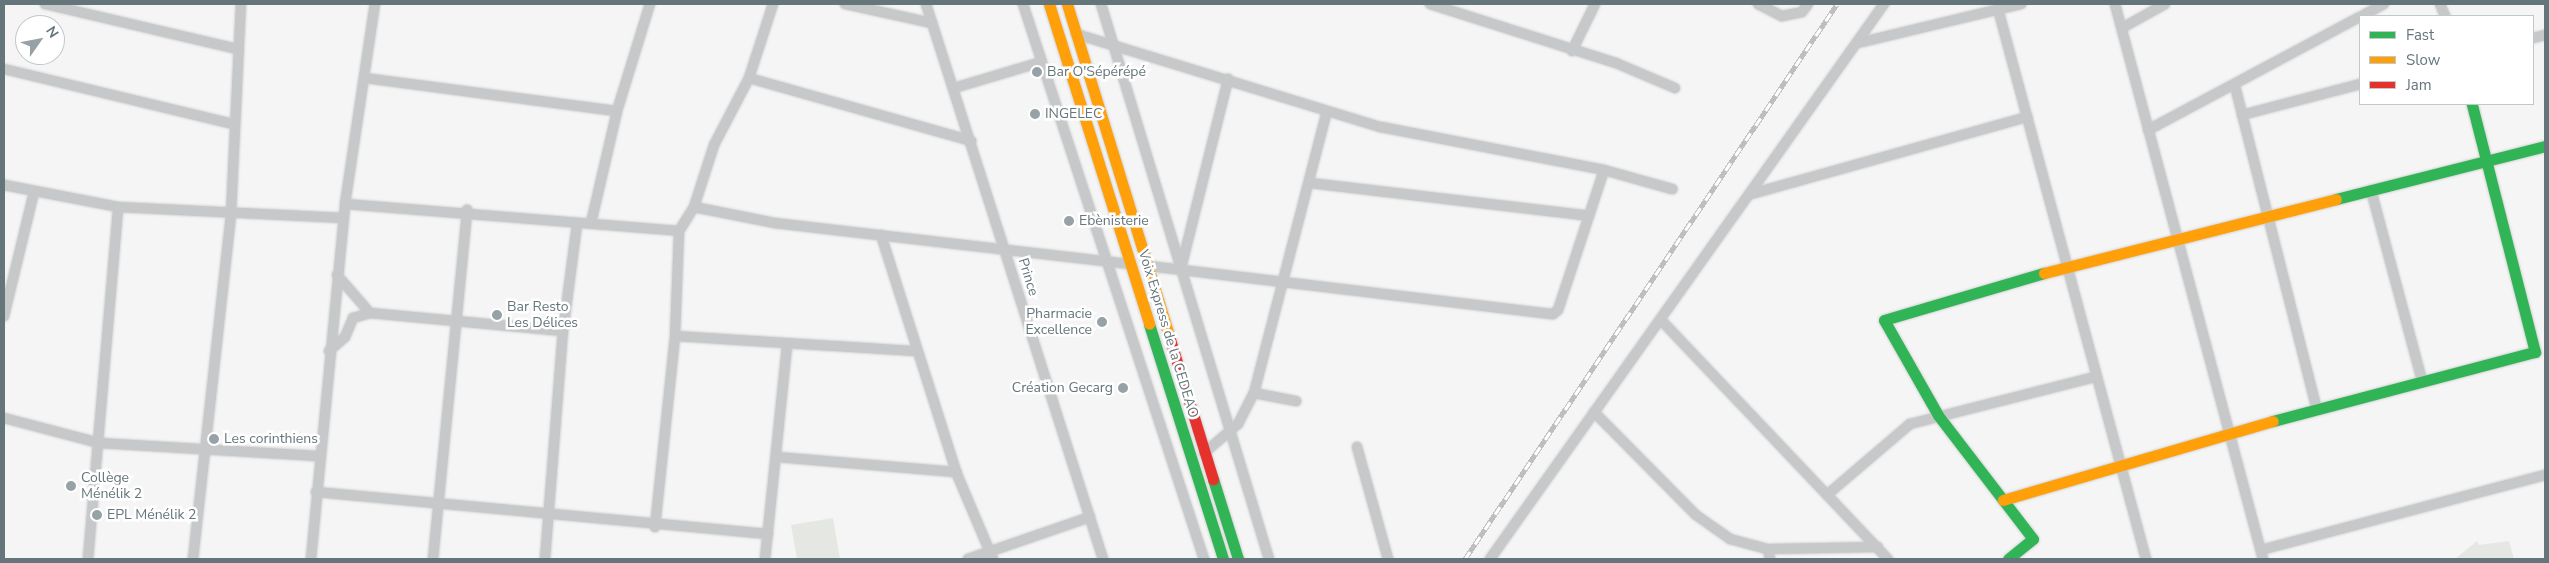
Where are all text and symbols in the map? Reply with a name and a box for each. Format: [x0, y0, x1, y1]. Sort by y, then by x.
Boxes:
north arrow [15, 15, 65, 65]
legend [2359, 15, 2534, 105]
text: N [41, 23, 63, 42]
text: Fast [2406, 25, 2434, 45]
text: Slow [2406, 50, 2440, 70]
place label: Bar O'Sépérépé [1047, 64, 1146, 80]
marker: Bar O'Sépérépé [1031, 66, 1043, 78]
text: Jam [2406, 75, 2432, 95]
place label: INGELEC [1045, 106, 1102, 122]
marker: INGELEC [1029, 108, 1041, 120]
place label: Ebènisterie [1079, 213, 1149, 229]
marker: Ebènisterie [1063, 215, 1075, 227]
street label: Voix Express de la CEDEAO [1134, 248, 1202, 420]
street label: Prince [1014, 256, 1042, 298]
place label: Bar Resto Les Délices [507, 299, 578, 332]
place label: Pharmacie Excellence [1025, 306, 1092, 338]
marker: Bar Resto Les Délices [491, 309, 503, 321]
marker: Pharmacie Excellence [1096, 316, 1108, 328]
place label: Création Gecarg [1012, 380, 1113, 396]
marker: Création Gecarg [1117, 382, 1129, 394]
place label: Les corinthiens [224, 431, 318, 447]
marker: Les corinthiens [208, 433, 220, 445]
place label: Collège Ménélik 2 [81, 470, 142, 502]
marker: Collège Ménélik 2 [65, 480, 77, 492]
place label: EPL Ménélik 2 [107, 507, 196, 523]
marker: EPL Ménélik 2 [91, 509, 103, 521]

